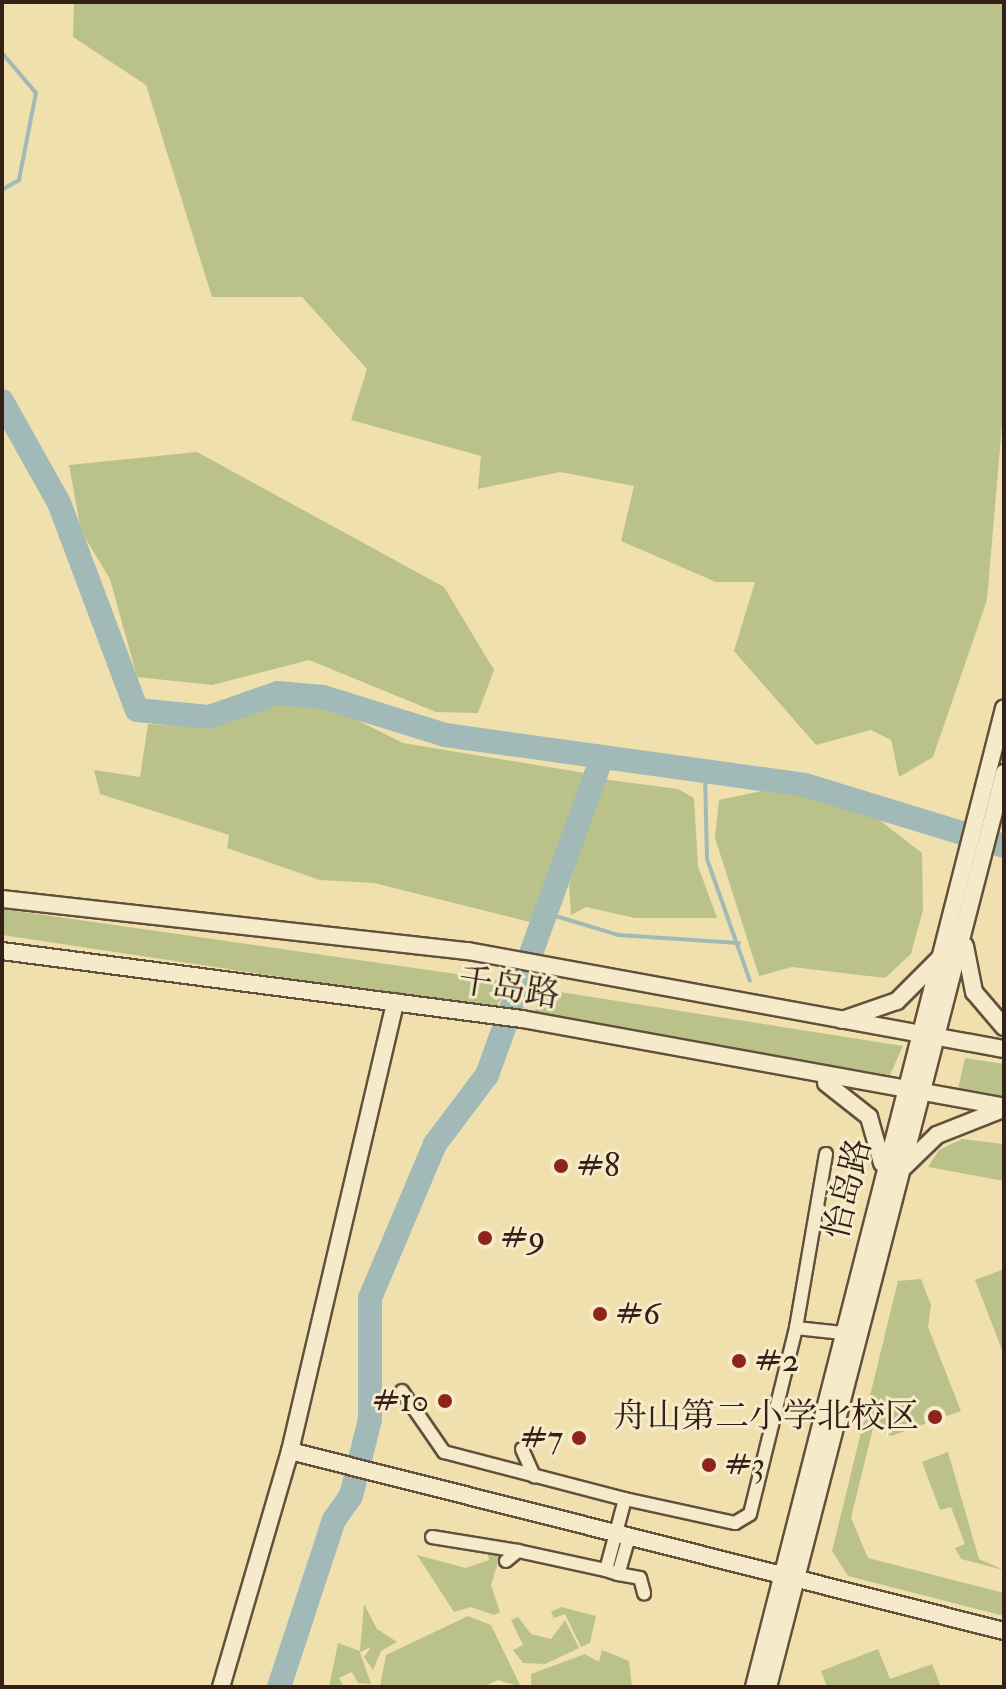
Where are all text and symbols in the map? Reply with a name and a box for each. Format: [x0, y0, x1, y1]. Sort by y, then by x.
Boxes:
street label: 千岛路 [455, 960, 563, 1016]
street label: 怡岛路 [816, 1135, 880, 1243]
place label: #8 [577, 1146, 620, 1186]
marker: #8 [552, 1157, 570, 1175]
place label: #9 [501, 1218, 545, 1258]
marker: #9 [476, 1229, 494, 1247]
place label: #6 [616, 1294, 660, 1334]
marker: #6 [591, 1305, 609, 1323]
place label: #2 [755, 1341, 799, 1381]
marker: #2 [730, 1352, 748, 1370]
place label: #10 [373, 1381, 429, 1421]
marker: #10 [436, 1392, 454, 1410]
place label: 舟山第二小学北校区 [613, 1397, 919, 1437]
marker: 舟山第二小学北校区 [926, 1408, 944, 1426]
place label: #7 [520, 1418, 563, 1458]
marker: #7 [570, 1429, 588, 1447]
place label: #3 [725, 1445, 765, 1485]
marker: #3 [700, 1456, 718, 1474]

